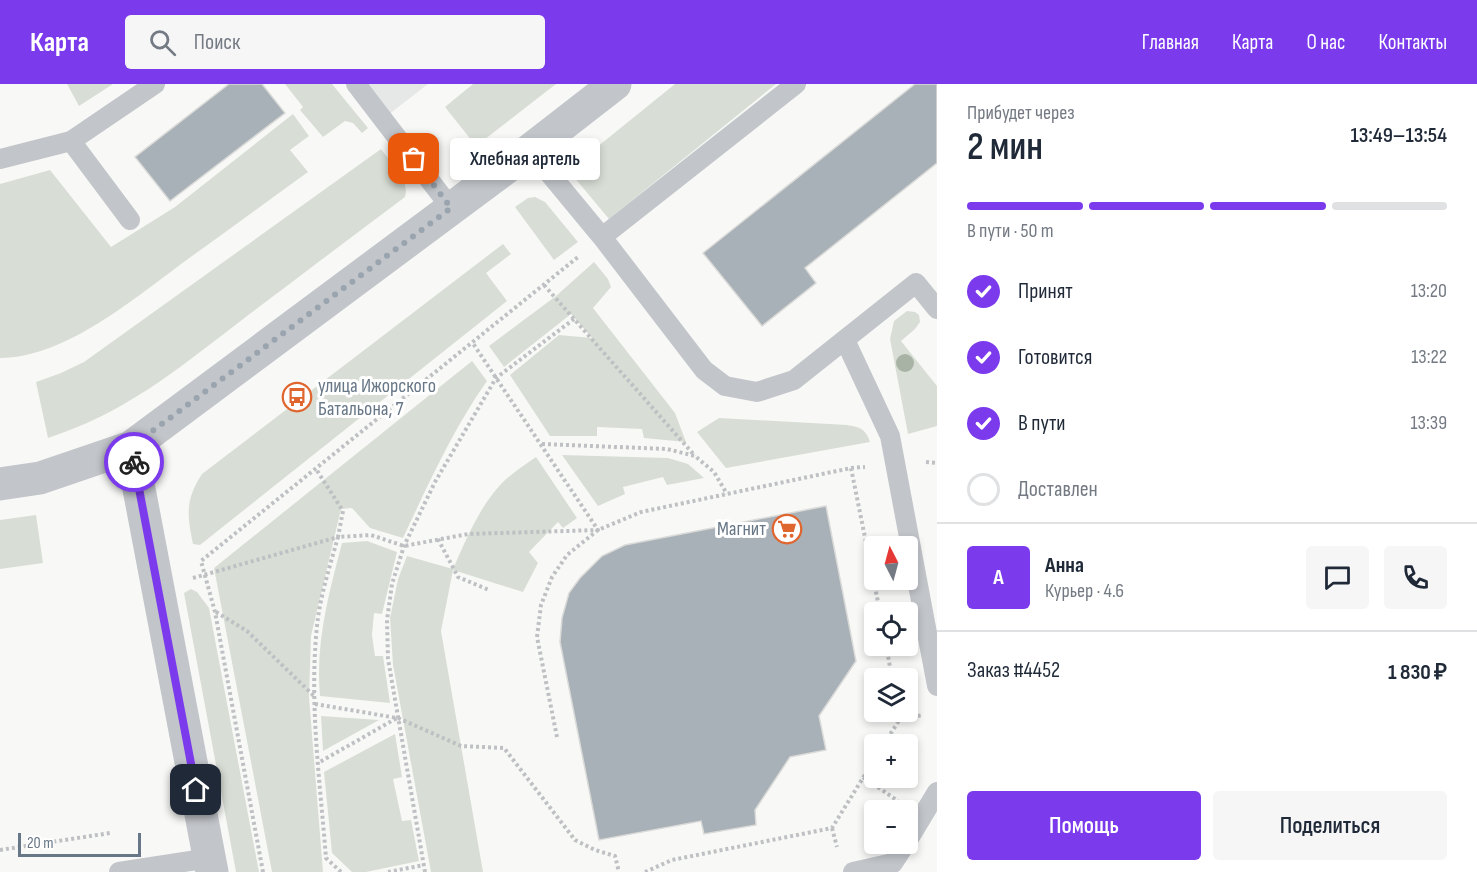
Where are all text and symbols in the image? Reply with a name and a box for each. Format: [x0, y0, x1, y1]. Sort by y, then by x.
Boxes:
search box [125, 15, 545, 69]
text: Карта [30, 26, 89, 59]
icon: search [146, 26, 179, 59]
text: Поиск [194, 29, 240, 56]
text: Главная [1142, 30, 1199, 55]
text: Карта [1232, 30, 1273, 55]
text: О нас [1306, 30, 1345, 55]
text: Контакты [1378, 30, 1447, 55]
text: Прибудет через [967, 101, 1075, 125]
text: 13:49–13:54 [1350, 122, 1447, 149]
text: 2 мин [967, 124, 1043, 171]
pin [388, 133, 439, 184]
callout: Хлебная артель [450, 138, 600, 180]
icon: bag [397, 142, 430, 175]
text: Хлебная артель [470, 147, 580, 171]
text: В пути · 50 m [967, 219, 1054, 243]
icon: check [967, 275, 1000, 308]
text: Принят [1018, 278, 1073, 305]
text: 13:20 [1411, 279, 1447, 303]
icon: check [967, 341, 1000, 374]
text: Готовится [1018, 344, 1092, 371]
text: 13:22 [1411, 345, 1447, 369]
place label: улица Ижорского Батальона, 7 [318, 374, 436, 421]
bus stop icon: улица Ижорского Батальона, 7 [281, 381, 313, 413]
icon: check [967, 407, 1000, 440]
text: В пути [1018, 410, 1066, 437]
text: 13:39 [1411, 411, 1447, 435]
courier [104, 432, 164, 492]
icon: bike [118, 446, 151, 479]
text: Доставлен [1018, 476, 1098, 503]
supermarket icon: Магнит [771, 513, 803, 545]
place label: Магнит [717, 517, 766, 541]
north arrow [864, 536, 918, 590]
map controls [864, 536, 918, 854]
button: chat [1306, 546, 1369, 609]
button: phone [1384, 546, 1447, 609]
text: Анна [1045, 552, 1084, 579]
text: А [993, 564, 1004, 591]
text: Курьер · 4.6 [1045, 579, 1124, 603]
button: locate [864, 602, 918, 656]
text: Заказ #4452 [967, 657, 1060, 684]
text: 1 830 ₽ [1388, 659, 1447, 686]
button: layers [864, 668, 918, 722]
button: + [864, 734, 918, 788]
pin [170, 764, 221, 815]
icon: home [179, 773, 212, 806]
button: Помощь [967, 791, 1201, 860]
button: Поделиться [1213, 791, 1447, 860]
button: − [864, 800, 918, 854]
scale bar [18, 830, 141, 858]
text: 20 m [27, 834, 54, 853]

